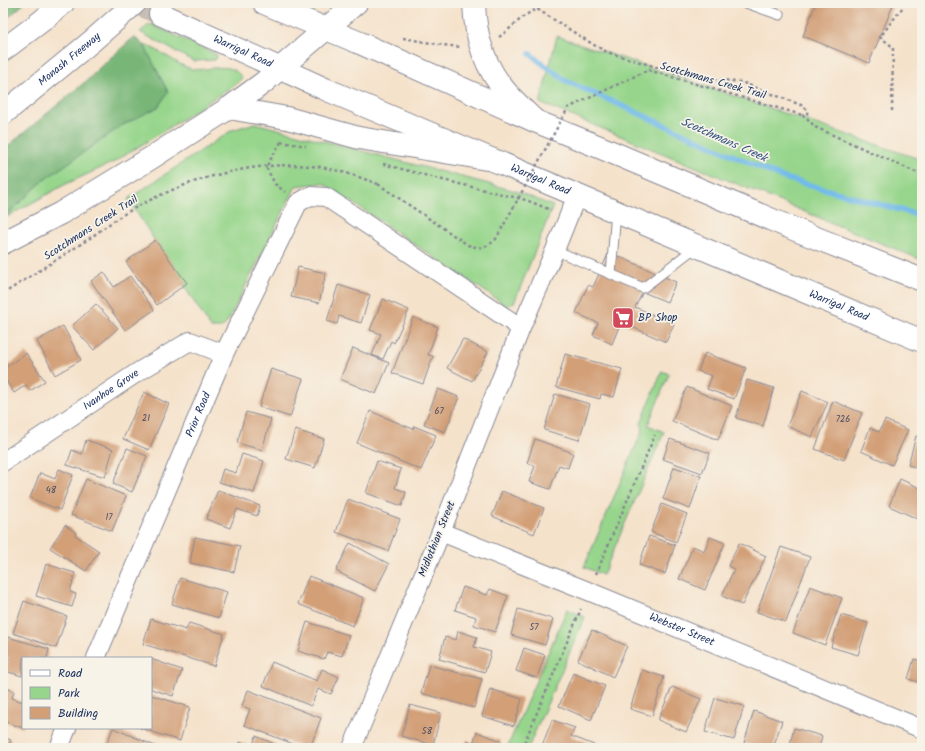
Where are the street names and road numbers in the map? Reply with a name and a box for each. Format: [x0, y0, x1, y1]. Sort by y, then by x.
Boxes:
street label: Monash Freeway [34, 28, 106, 91]
street label: Warrigal Road [210, 30, 276, 73]
street label: Scotchmans Creek Trail [658, 57, 768, 105]
street label: Warrigal Road [508, 159, 573, 201]
street label: Scotchmans Creek Trail [40, 191, 142, 265]
street label: Warrigal Road [806, 285, 872, 327]
street label: Ivanhoe Grove [79, 365, 143, 415]
street label: Prior Road [181, 389, 216, 440]
street label: Midlothian Street [414, 498, 461, 580]
street label: Webster Street [646, 608, 718, 652]

